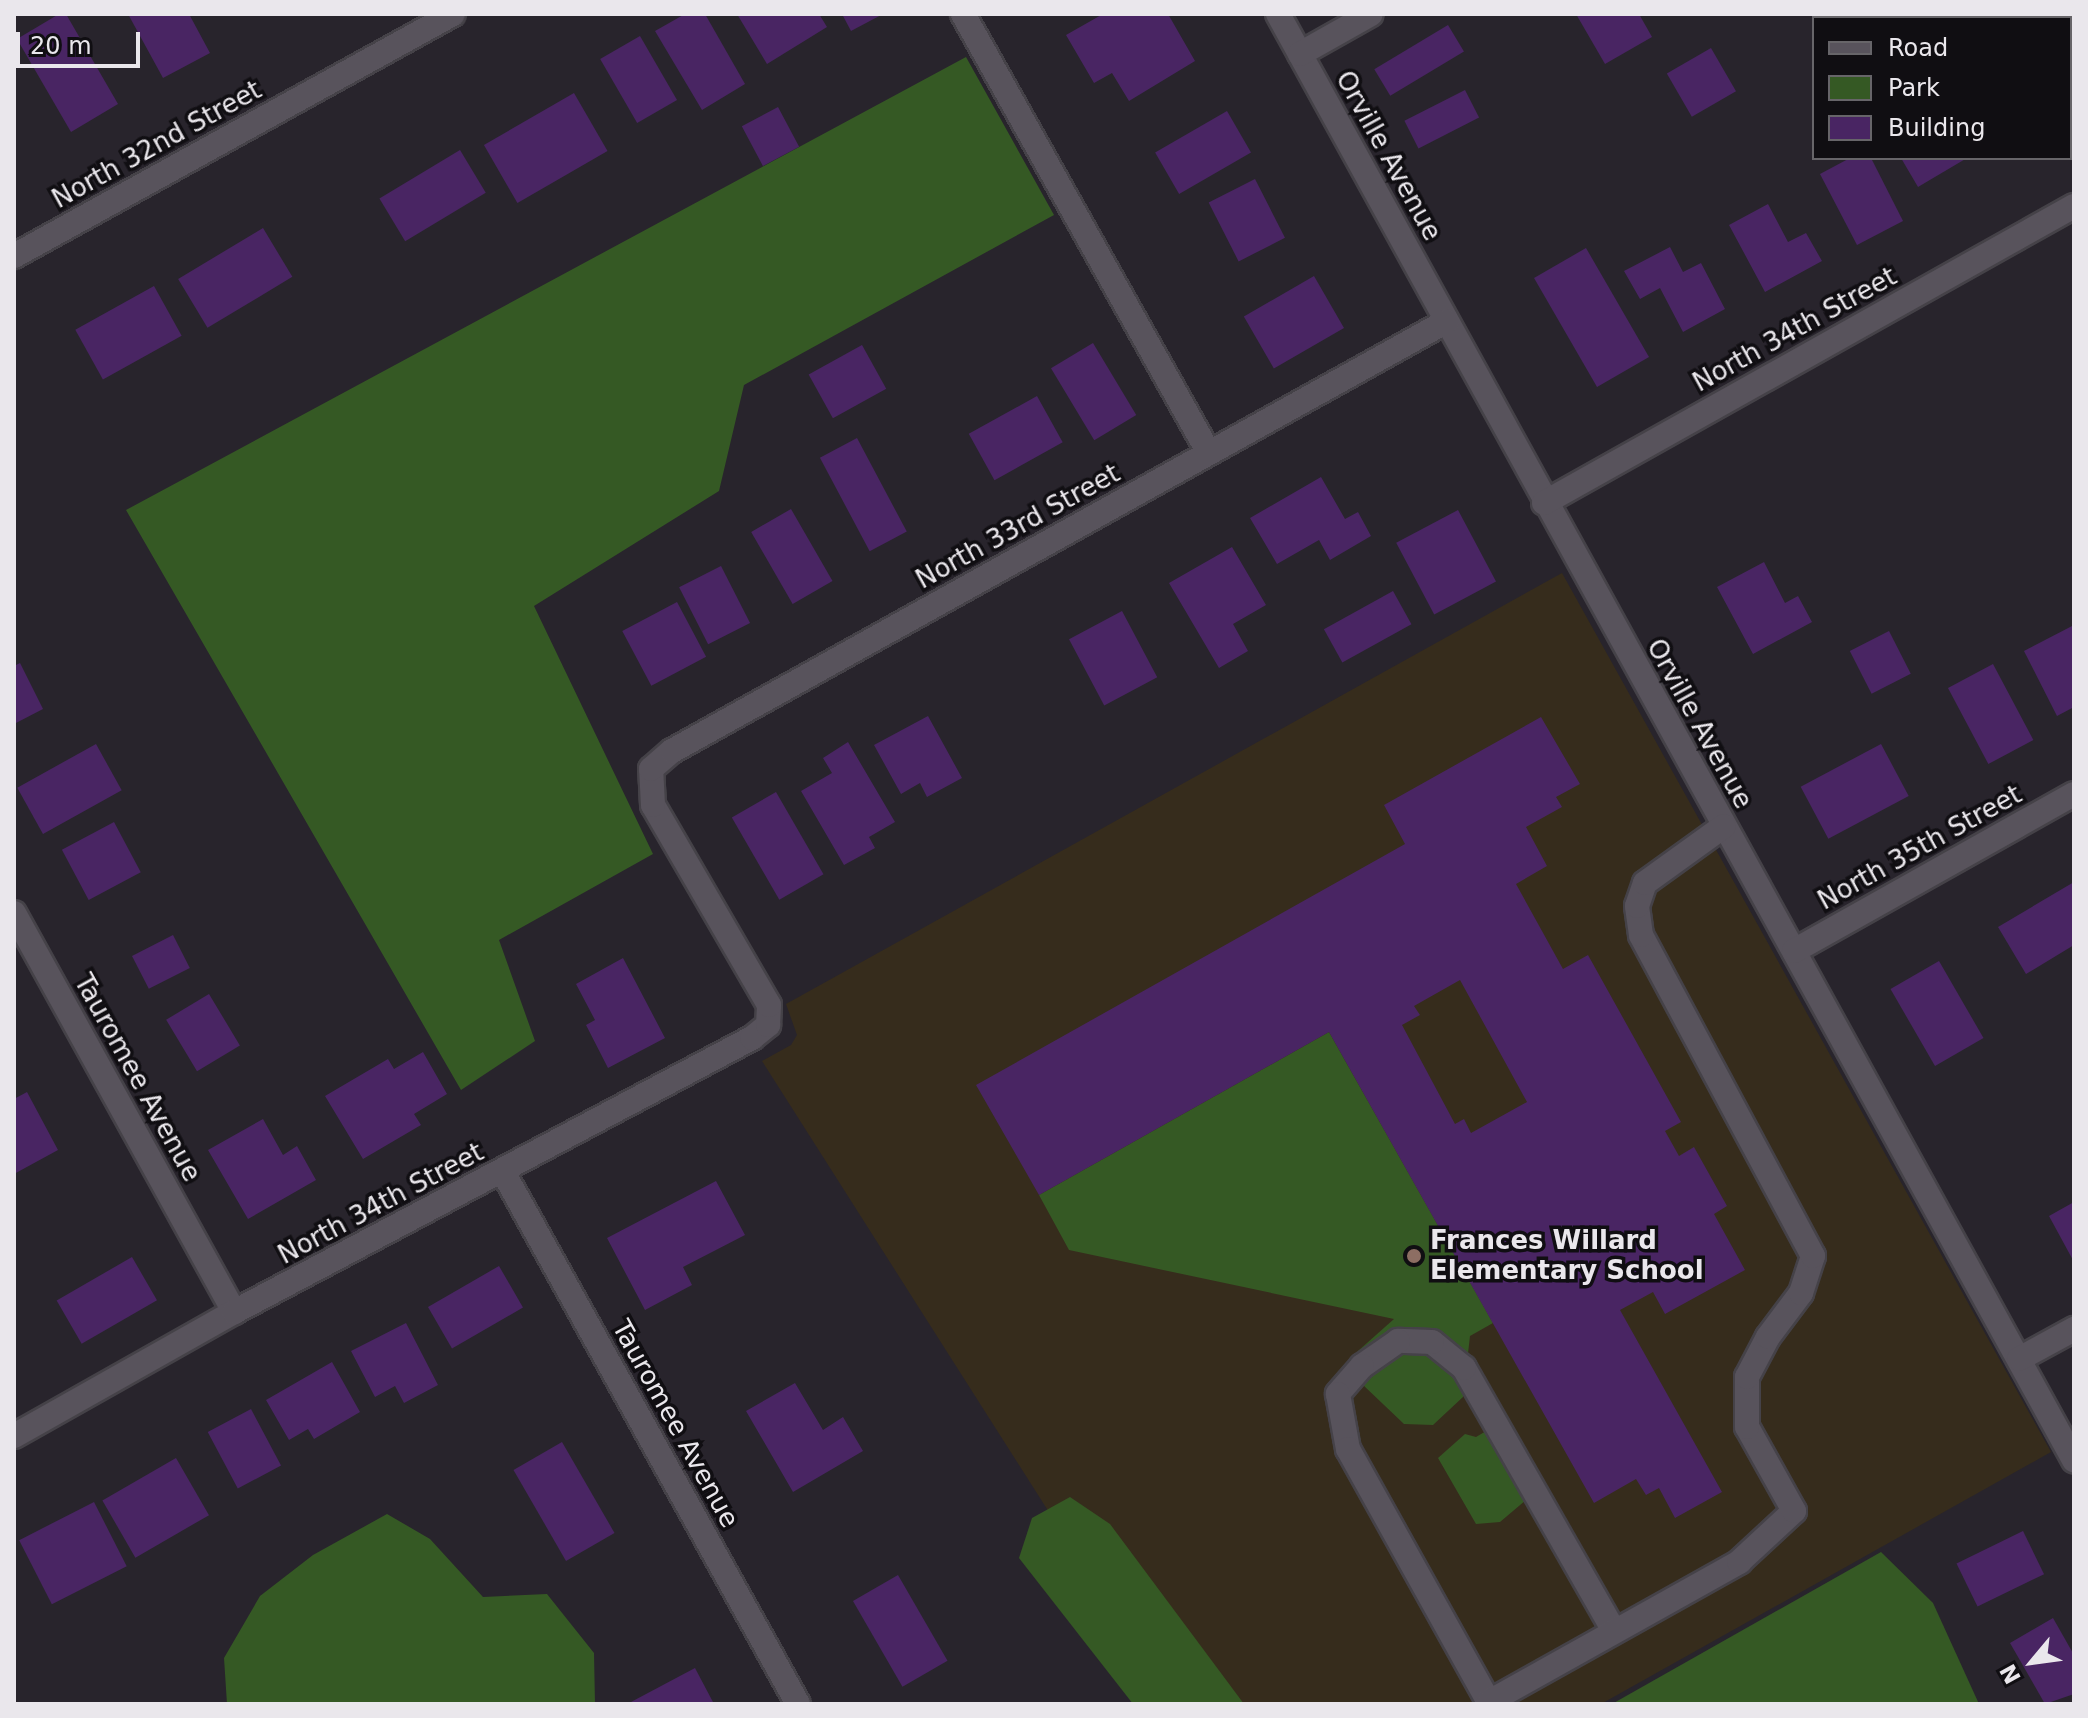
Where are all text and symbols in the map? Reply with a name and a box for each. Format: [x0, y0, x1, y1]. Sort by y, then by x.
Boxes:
scale bar [20, 16, 144, 66]
legend [1812, 16, 2072, 160]
text: 20 m [30, 32, 92, 60]
text: Road [1888, 34, 1948, 62]
street label: Orville Avenue [1329, 66, 1447, 246]
text: Park [1888, 74, 1940, 102]
street label: North 32nd Street [47, 75, 267, 215]
text: Building [1888, 114, 1985, 142]
street label: North 34th Street [1688, 261, 1902, 399]
street label: North 33rd Street [911, 458, 1125, 596]
street label: Orville Avenue [1640, 634, 1758, 814]
street label: North 35th Street [1813, 779, 2027, 917]
street label: Tauromee Avenue [67, 969, 207, 1187]
street label: North 34th Street [273, 1137, 489, 1271]
place label: Frances Willard Elementary School [1430, 1225, 1704, 1286]
marker: Frances Willard Elementary School [1405, 1247, 1423, 1265]
street label: Tauromee Avenue [605, 1315, 745, 1533]
north arrow [1992, 1622, 2072, 1702]
text: N [1995, 1660, 2026, 1688]

